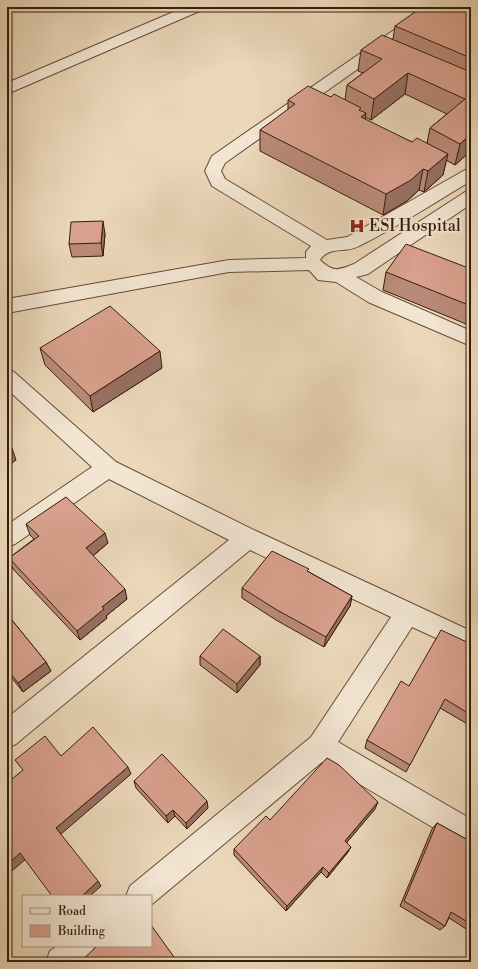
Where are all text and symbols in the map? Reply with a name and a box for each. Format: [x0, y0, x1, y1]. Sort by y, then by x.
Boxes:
place label: ESI Hospital [369, 216, 461, 236]
hospital icon: ESI Hospital [348, 217, 366, 235]
legend [22, 895, 152, 947]
text: Road [58, 904, 86, 919]
text: Building [57, 924, 106, 939]

